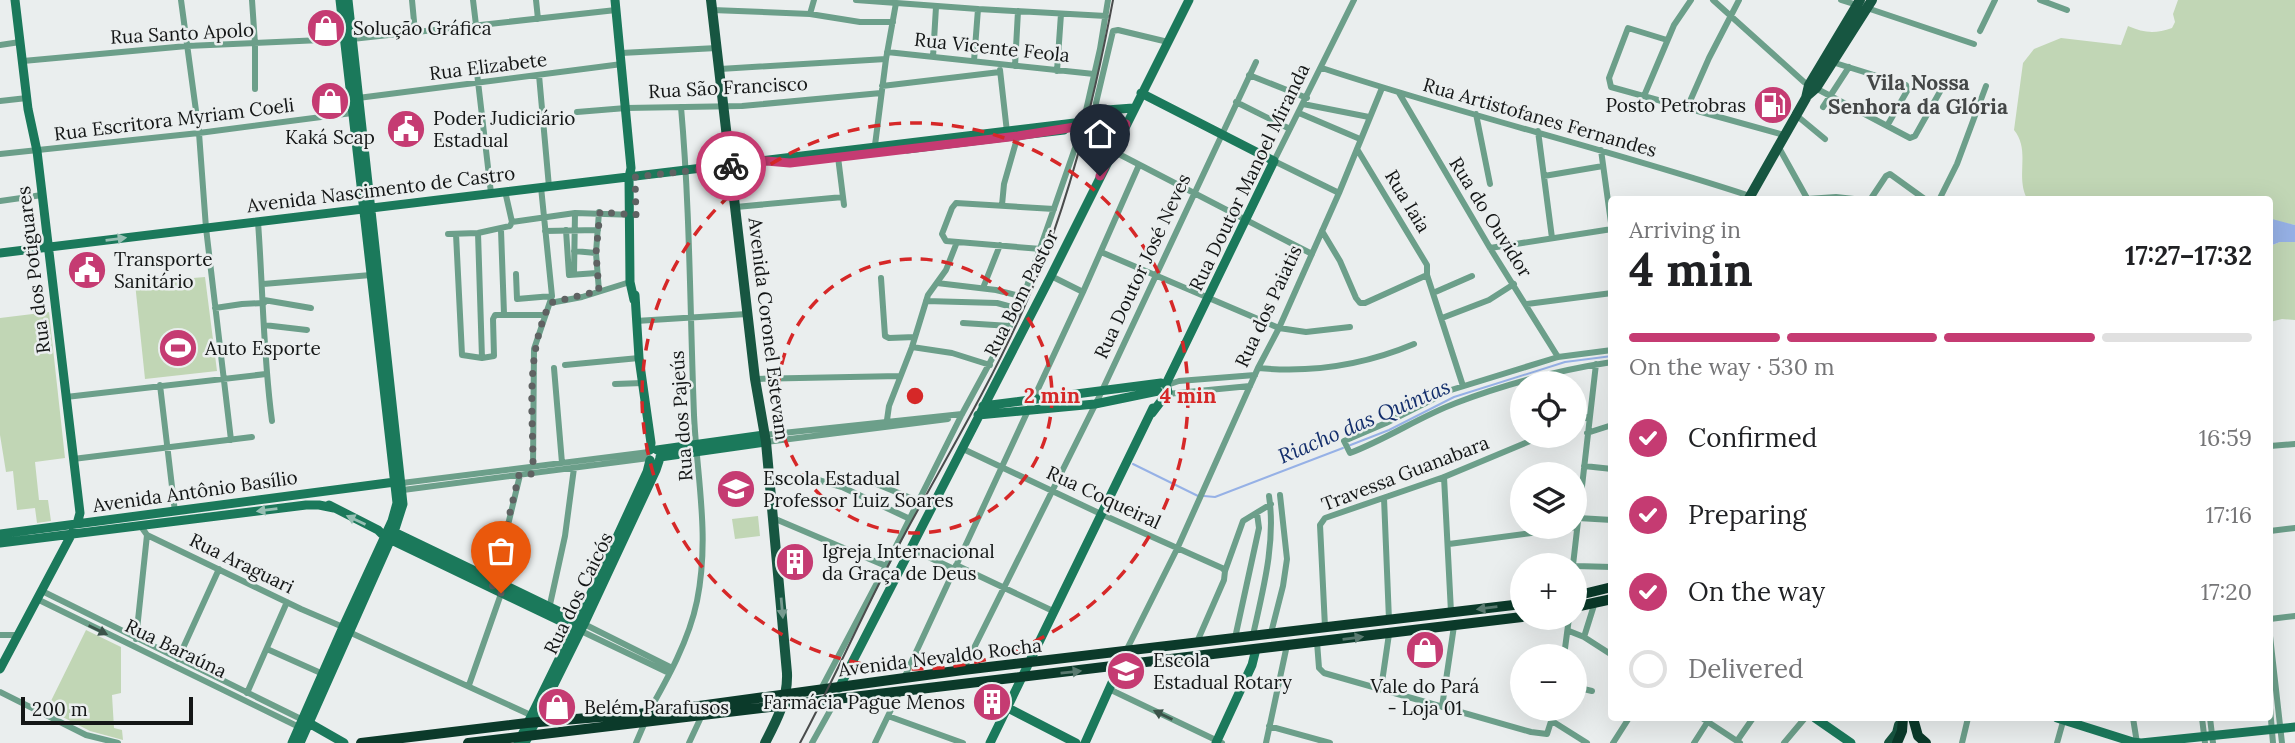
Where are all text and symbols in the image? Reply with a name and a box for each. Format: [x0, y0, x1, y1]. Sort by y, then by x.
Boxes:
shop icon: Solução Gráfica [305, 7, 347, 49]
place label: Solução Gráfica [353, 16, 492, 40]
street label: Rua Santo Apolo [109, 17, 255, 49]
street label: Rua Vicente Feola [913, 27, 1071, 67]
street label: Rua Elizabete [428, 47, 548, 85]
street label: Rua Doutor Manoel Miranda [1183, 59, 1315, 295]
district label: Vila Nossa Senhora da Glória [1828, 69, 2008, 120]
street label: Rua São Francisco [648, 71, 808, 103]
street label: Rua Artistofanes Fernandes [1420, 72, 1660, 162]
shop icon: Kaká Scap [309, 80, 351, 122]
fuel station icon: Posto Petrobras [1752, 84, 1794, 126]
street label: Rua Escritora Myriam Coeli [53, 92, 295, 146]
place label: Posto Petrobras [1605, 93, 1746, 117]
pin [1070, 104, 1130, 176]
place label: Poder Judiciário Estadual [433, 106, 575, 152]
public building icon: Poder Judiciário Estadual [385, 108, 427, 150]
icon: home [1081, 115, 1119, 153]
place label: Kaká Scap [285, 125, 375, 149]
courier [696, 131, 766, 201]
icon: bike [712, 147, 750, 185]
street label: Rua do Ouvidor [1444, 152, 1538, 282]
street label: Avenida Nascimento de Castro [245, 161, 516, 217]
street label: Rua Iaia [1380, 165, 1436, 237]
street label: Rua Doutor José Neves [1089, 169, 1196, 362]
street label: Rua dos Potiguares [11, 185, 55, 355]
street label: Avenida Coronel Estevam [743, 215, 795, 442]
text: Arriving in [1629, 215, 1741, 244]
street label: Rua Bom Pastor [979, 225, 1064, 361]
one-way arrow [106, 233, 128, 244]
text: 17:27–17:32 [2125, 239, 2252, 272]
text: 4 min [1629, 240, 1753, 299]
street label: Rua dos Paiatis [1229, 241, 1307, 371]
place label: Transporte Sanitário [114, 247, 213, 293]
public building icon: Transporte Sanitário [66, 249, 108, 291]
sports icon: Auto Esporte [157, 327, 199, 369]
place label: Auto Esporte [204, 336, 321, 360]
street label: Rua dos Pajeús [664, 350, 698, 482]
text: On the way · 530 m [1629, 352, 1835, 381]
map controls [1510, 371, 1587, 721]
button: locate [1510, 371, 1587, 448]
water label: Riacho das Quintas [1274, 373, 1454, 469]
text: 2 min [1024, 382, 1080, 409]
text: 4 min [1160, 382, 1216, 409]
centre of rings [903, 384, 927, 408]
icon: check [1629, 419, 1667, 457]
text: Confirmed [1688, 421, 1817, 454]
text: 16:59 [2199, 423, 2252, 452]
street label: Travessa Guanabara [1318, 430, 1492, 516]
street label: Rua Coqueiral [1043, 460, 1165, 534]
button: layers [1510, 462, 1587, 539]
street label: Avenida Antônio Basílio [90, 465, 299, 517]
place label: Escola Estadual Professor Luiz Soares [763, 466, 954, 512]
school or university icon: Escola Estadual Professor Luiz Soares [715, 468, 757, 510]
icon: check [1629, 496, 1667, 534]
text: Preparing [1688, 498, 1807, 531]
text: 17:16 [2206, 500, 2252, 529]
one-way arrow [255, 505, 277, 516]
one-way arrow [346, 514, 366, 526]
pin [471, 521, 531, 593]
street label: Rua Araguari [186, 527, 298, 599]
street label: Rua dos Caicós [538, 528, 618, 658]
icon: bag [482, 532, 520, 570]
place label: Igreja Internacional da Graça de Deus [822, 539, 995, 585]
building icon: Igreja Internacional da Graça de Deus [774, 541, 816, 583]
button: + [1510, 553, 1587, 630]
icon: check [1629, 573, 1667, 611]
text: On the way [1688, 575, 1825, 608]
text: 17:20 [2201, 577, 2252, 606]
one-way arrow [777, 597, 788, 619]
one-way arrow [1476, 603, 1498, 614]
street label: Rua Baraúna [121, 613, 231, 683]
one-way arrow [88, 624, 108, 635]
shop icon: Vale do Pará - Loja 01 [1404, 629, 1446, 671]
street label: Avenida Nevaldo Rocha [836, 633, 1043, 682]
one-way arrow [1342, 633, 1364, 644]
button: − [1510, 644, 1587, 721]
place label: Escola Estadual Rotary [1153, 648, 1292, 694]
school or university icon: Escola Estadual Rotary [1105, 650, 1147, 692]
text: Delivered [1688, 652, 1804, 685]
one-way arrow [1060, 666, 1082, 677]
place label: Vale do Pará - Loja 01 [1370, 674, 1480, 720]
building icon: Farmácia Pague Menos [971, 681, 1013, 723]
shop icon: Belém Parafusos [536, 686, 578, 728]
place label: Farmácia Pague Menos [763, 690, 965, 714]
scale bar [21, 694, 192, 726]
place label: Belém Parafusos [584, 695, 729, 719]
text: 200 m [32, 697, 88, 721]
one-way arrow [1153, 709, 1173, 721]

